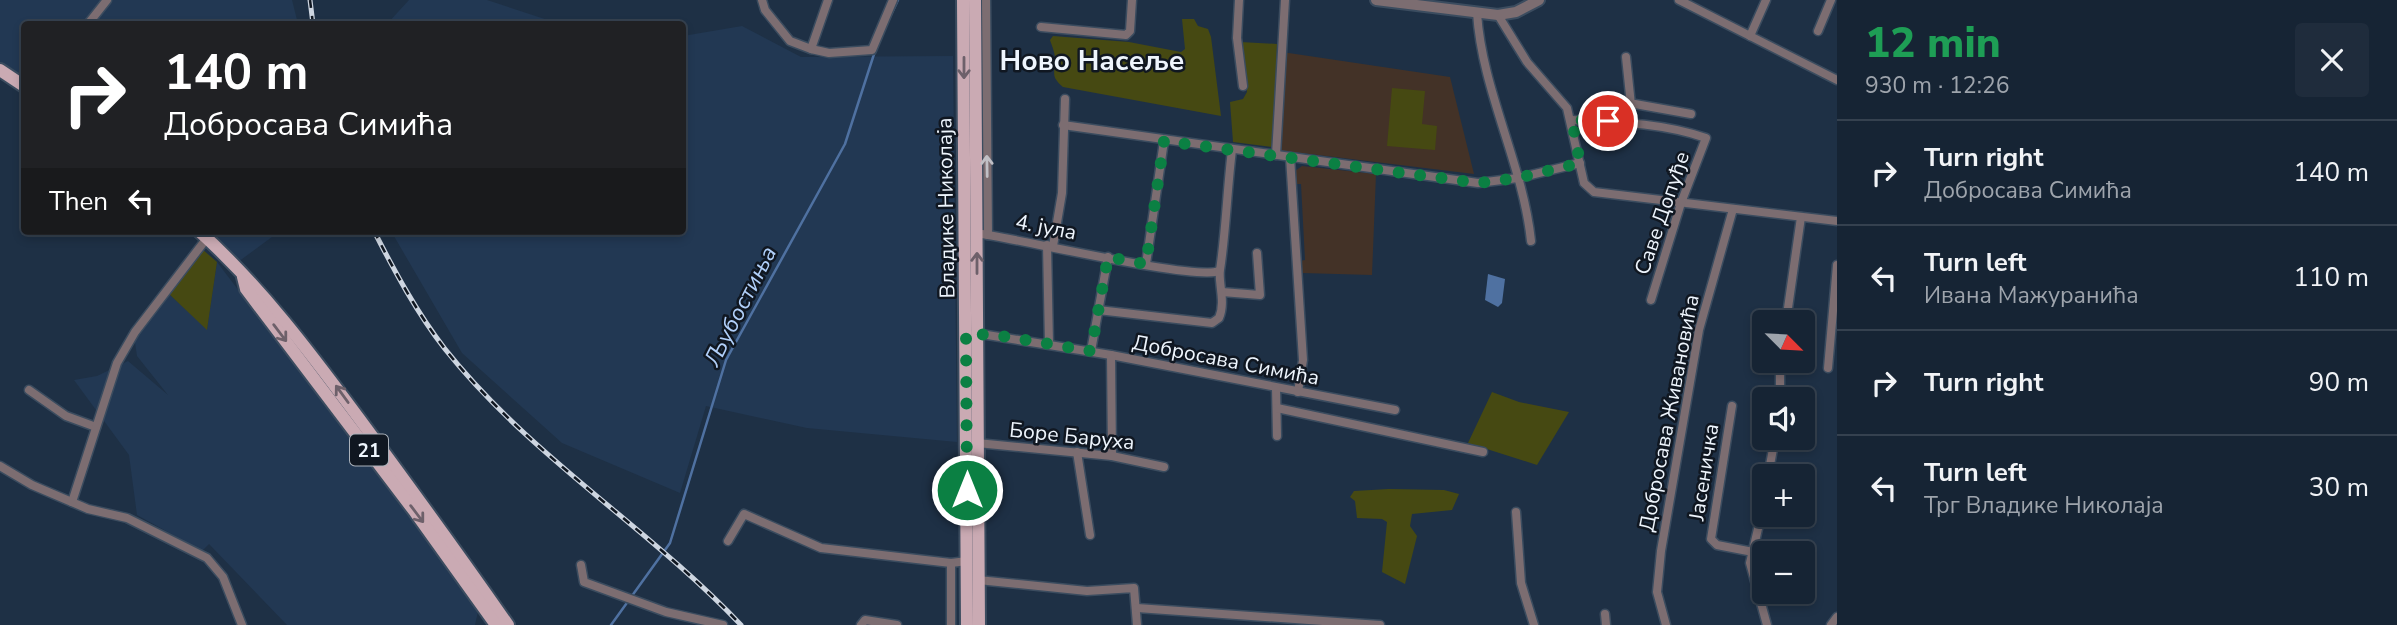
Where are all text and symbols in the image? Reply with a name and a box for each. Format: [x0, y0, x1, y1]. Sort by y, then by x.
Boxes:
text: 12 min [1865, 15, 2001, 72]
button: close [2295, 23, 2369, 97]
text: 140 m [164, 39, 308, 106]
district label: Ново Насеље [1000, 42, 1184, 80]
icon: right [49, 49, 140, 140]
one-way arrow [957, 56, 971, 79]
text: 930 m · 12:26 [1865, 70, 2010, 101]
pin [1578, 91, 1638, 151]
icon: arrive [1589, 102, 1627, 140]
text: Добросава Симића [164, 103, 453, 146]
street label: Владике Николаја [930, 117, 962, 299]
text: Turn right [1924, 140, 2043, 175]
street label: Саве Допуђе [1628, 148, 1696, 278]
icon: right [1865, 154, 1903, 192]
one-way arrow [981, 155, 994, 178]
text: 140 m [2293, 155, 2369, 190]
text: Добросава Симића [1924, 175, 2132, 206]
icon: left [122, 182, 160, 220]
text: Then [49, 184, 108, 219]
street label: 4. јула [1013, 207, 1079, 247]
water label: Љубостиња [696, 241, 784, 373]
text: Turn left [1924, 245, 2027, 280]
one-way arrow [970, 252, 984, 275]
icon: left [1865, 259, 1903, 297]
text: 110 m [2293, 260, 2369, 295]
text: Ивана Мажуранића [1924, 280, 2139, 311]
street label: Добросава Живановића [1632, 292, 1706, 534]
north arrow [1752, 310, 1815, 373]
map controls [1752, 310, 1815, 604]
one-way arrow [272, 323, 287, 342]
street label: Добросава Симића [1130, 328, 1322, 392]
icon: right [1865, 364, 1903, 402]
text: Turn right [1924, 365, 2043, 400]
text: 90 m [2309, 365, 2369, 400]
one-way arrow [334, 385, 349, 404]
button: sound [1752, 387, 1815, 450]
street label: Боре Баруха [1008, 416, 1136, 456]
street label: Јасеничка [1682, 421, 1725, 524]
road number: 21 [350, 435, 388, 466]
position arrow [930, 453, 1004, 527]
text: Turn left [1924, 455, 2027, 490]
button: + [1752, 464, 1815, 527]
icon: left [1865, 469, 1903, 507]
text: 30 m [2309, 470, 2369, 505]
text: Трг Владике Николаја [1924, 490, 2164, 521]
one-way arrow [409, 505, 424, 524]
button: − [1752, 541, 1815, 604]

